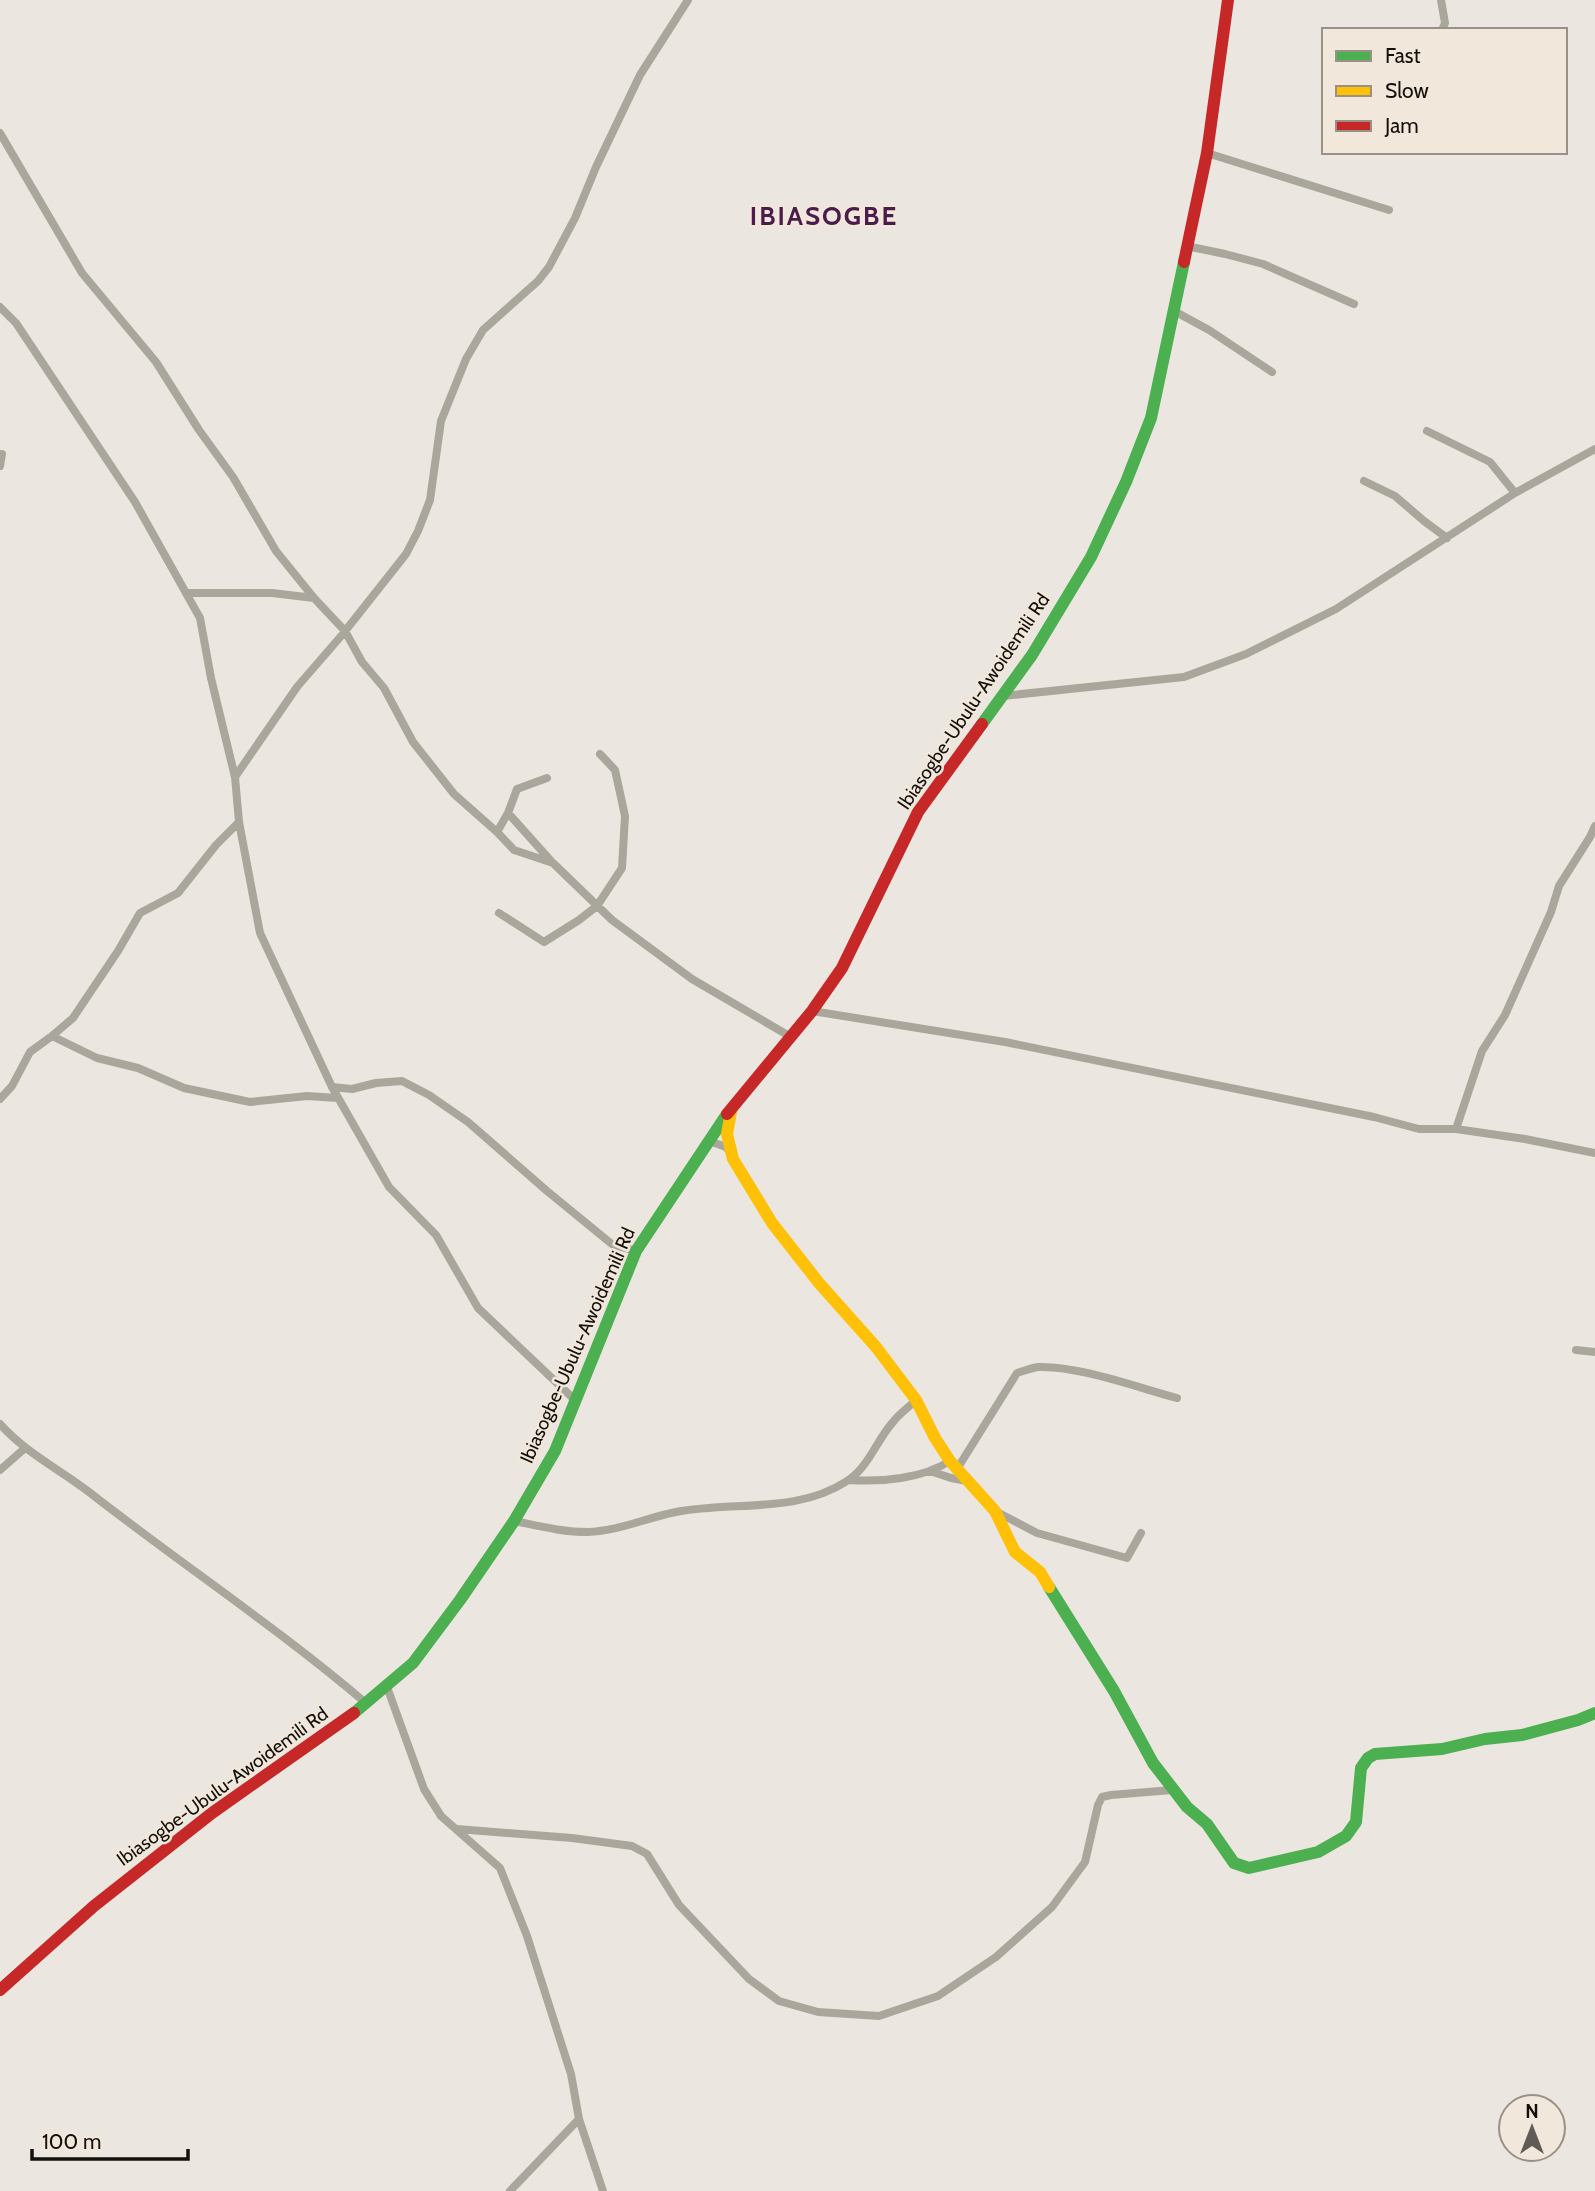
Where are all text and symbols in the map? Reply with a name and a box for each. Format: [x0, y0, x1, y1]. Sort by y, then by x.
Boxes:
legend [1322, 28, 1567, 154]
text: Fast [1385, 43, 1421, 68]
text: Slow [1385, 78, 1429, 103]
text: Jam [1384, 113, 1419, 138]
district label: IBIASOGBE [750, 200, 898, 232]
street label: Ibiasogbe-Ubulu-Awoidemili Rd [892, 589, 1054, 814]
street label: Ibiasogbe-Ubulu-Awoidemili Rd [515, 1224, 640, 1467]
street label: Ibiasogbe-Ubulu-Awoidemili Rd [112, 1702, 333, 1871]
north arrow [1497, 2093, 1567, 2163]
text: N [1525, 2100, 1539, 2123]
scale bar [32, 2118, 187, 2162]
text: 100 m [42, 2129, 101, 2154]

